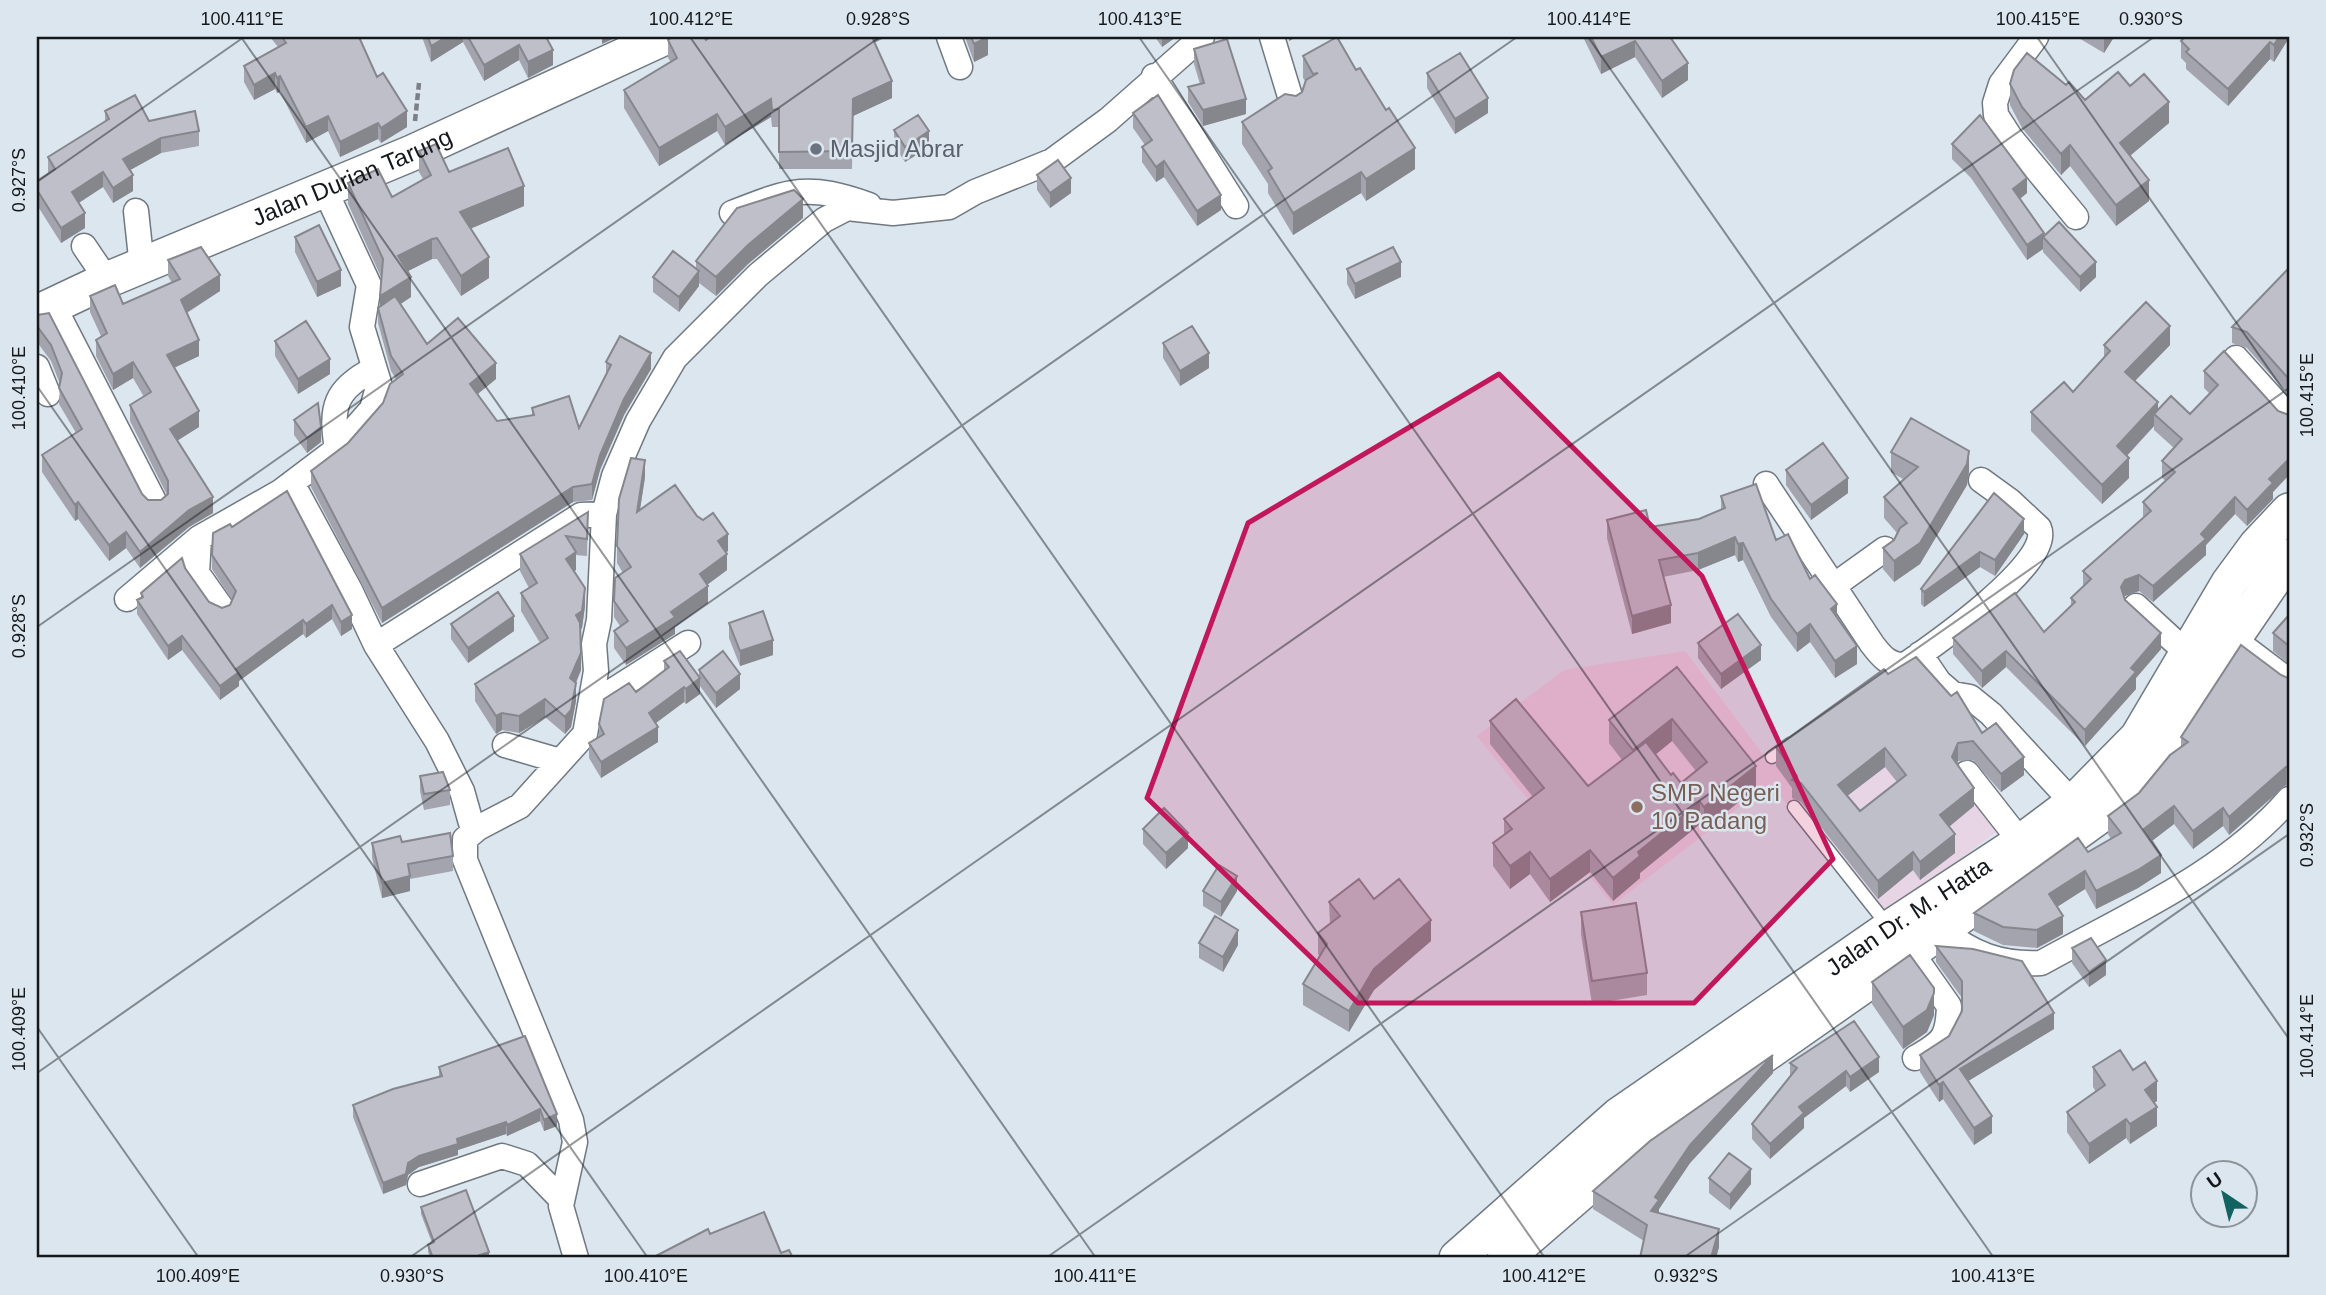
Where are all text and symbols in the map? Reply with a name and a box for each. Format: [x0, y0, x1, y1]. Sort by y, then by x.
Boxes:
text: 100.411°E [201, 9, 283, 29]
text: 100.412°E [649, 9, 733, 29]
text: 0.928°S [846, 9, 910, 29]
text: 100.413°E [1098, 9, 1182, 29]
text: 100.414°E [1547, 9, 1631, 29]
text: 100.415°E [1996, 9, 2080, 29]
text: 0.930°S [2119, 9, 2183, 29]
street label: Jalan Durian Tarung [248, 123, 456, 231]
place label: Masjid Abrar [830, 135, 963, 162]
marker: Masjid Abrar [808, 141, 824, 157]
text: 0.927°S [9, 148, 29, 212]
text: 100.410°E [9, 346, 29, 430]
text: 100.415°E [2297, 353, 2317, 437]
text: 0.928°S [9, 594, 29, 658]
place label: SMP Negeri 10 Padang [1651, 779, 1780, 834]
marker: SMP Negeri 10 Padang [1629, 799, 1645, 815]
text: 0.932°S [2297, 803, 2317, 867]
street label: Jalan Dr. M. Hatta [1821, 851, 1996, 981]
text: 100.409°E [9, 987, 29, 1071]
text: 100.414°E [2297, 994, 2317, 1078]
north arrow [2190, 1158, 2260, 1228]
text: U [2203, 1168, 2226, 1193]
text: 100.409°E [156, 1266, 240, 1286]
text: 0.930°S [380, 1266, 444, 1286]
text: 100.410°E [604, 1266, 688, 1286]
text: 100.411°E [1054, 1266, 1136, 1286]
text: 100.412°E [1502, 1266, 1586, 1286]
text: 0.932°S [1654, 1266, 1718, 1286]
text: 100.413°E [1951, 1266, 2035, 1286]

